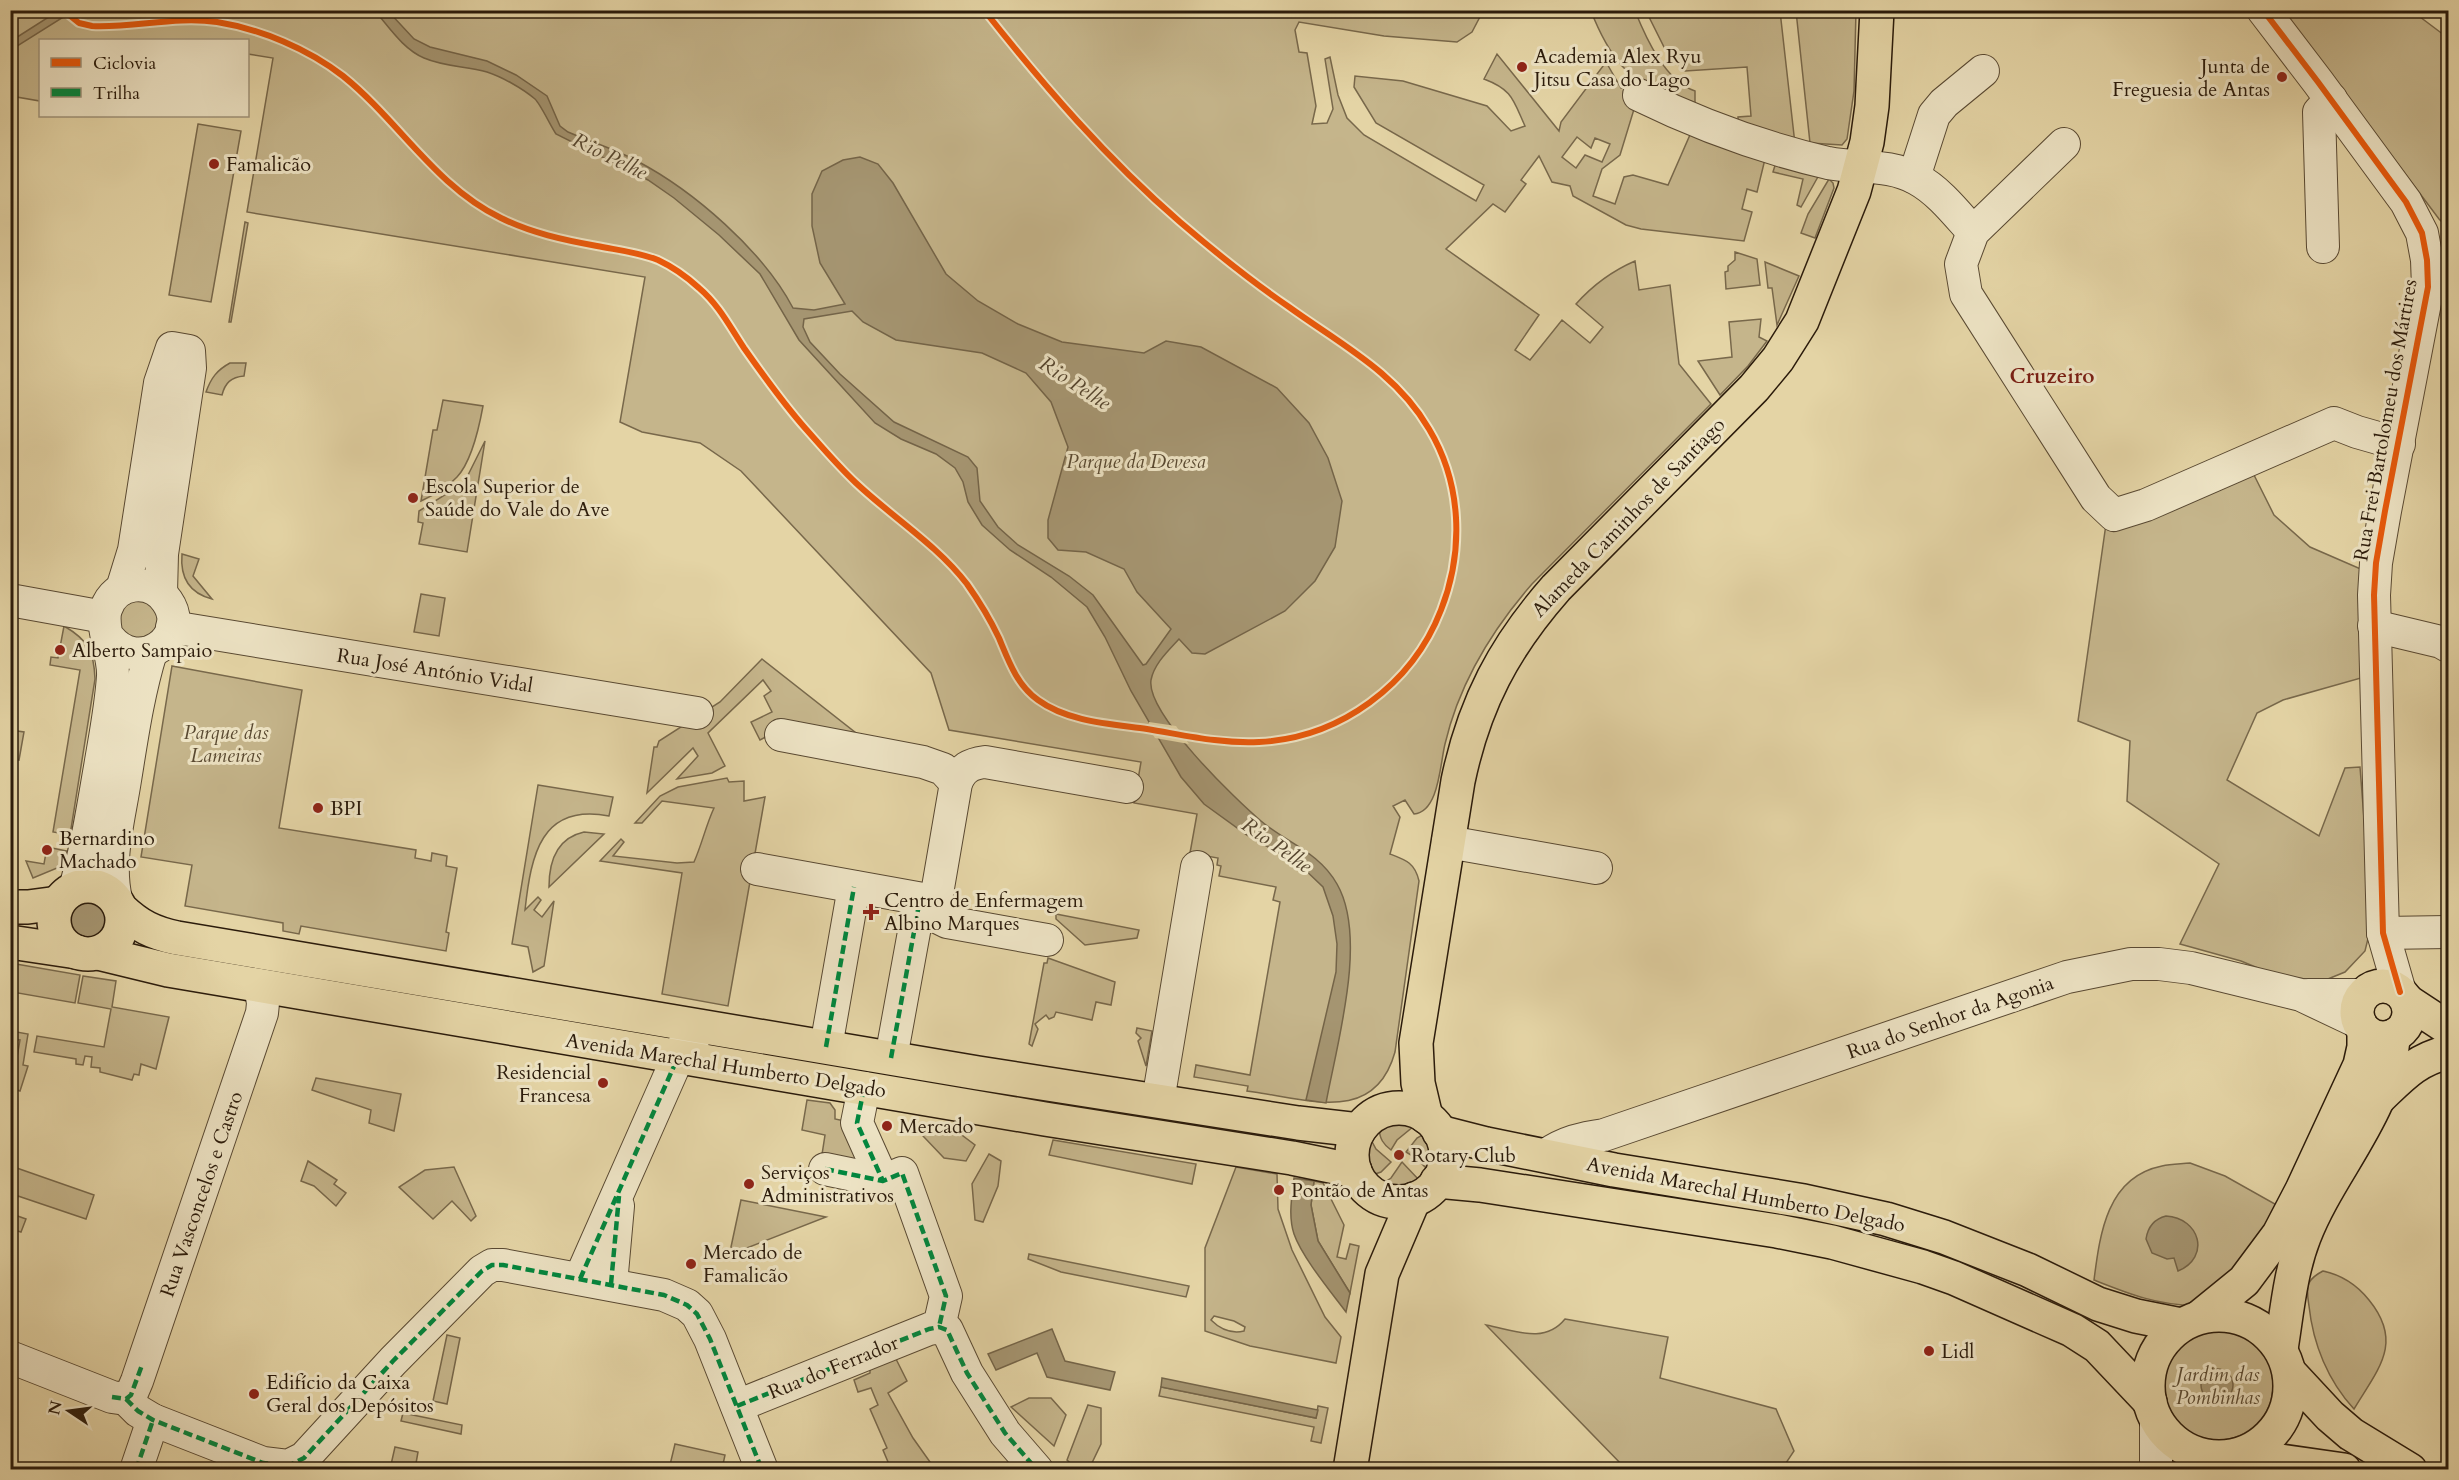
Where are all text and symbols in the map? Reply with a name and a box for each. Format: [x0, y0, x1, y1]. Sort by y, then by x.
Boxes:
legend [39, 39, 249, 117]
place label: Academia Alex Ryu Jitsu Casa do Lago [1531, 43, 1701, 93]
text: Ciclovia [93, 51, 157, 76]
place label: Junta de Freguesia de Antas [2112, 53, 2270, 103]
marker: Academia Alex Ryu Jitsu Casa do Lago [1515, 60, 1529, 74]
marker: Junta de Freguesia de Antas [2275, 70, 2289, 84]
text: Trilha [93, 81, 140, 106]
water label: Rio Pelhe [567, 126, 653, 187]
place label: Famalicão [226, 151, 311, 178]
marker: Famalicão [207, 157, 221, 171]
street label: Rua Frei Bartolomeu dos Mártires [2347, 277, 2424, 563]
water label: Rio Pelhe [1033, 349, 1117, 418]
district label: Cruzeiro [2010, 362, 2094, 391]
street label: Alameda Caminhos de Santiago [1526, 411, 1731, 623]
park label: Parque da Devesa [1066, 448, 1206, 475]
place label: Escola Superior de Saúde do Vale do Ave [425, 473, 610, 523]
marker: Escola Superior de Saúde do Vale do Ave [406, 491, 420, 505]
place label: Alberto Sampaio [72, 637, 212, 664]
street label: Rua José António Vidal [335, 642, 535, 699]
marker: Alberto Sampaio [53, 643, 67, 657]
park label: Parque das Lameiras [183, 719, 269, 769]
place label: BPI [330, 795, 362, 822]
marker: BPI [311, 801, 325, 815]
water label: Rio Pelhe [1236, 811, 1319, 881]
place label: Bernardino Machado [59, 825, 155, 875]
marker: Bernardino Machado [40, 843, 54, 857]
place label: Centro de Enfermagem Albino Marques [884, 887, 1084, 937]
marker: Centro de Enfermagem Albino Marques [862, 903, 880, 921]
street label: Rua do Senhor da Agonia [1843, 969, 2058, 1066]
street label: Avenida Marechal Humberto Delgado [564, 1027, 888, 1104]
place label: Residencial Francesa [496, 1059, 591, 1109]
marker: Residencial Francesa [596, 1076, 610, 1090]
street label: Rua Vasconcelos e Castro [154, 1088, 249, 1301]
place label: Mercado [899, 1113, 974, 1140]
marker: Mercado [880, 1119, 894, 1133]
place label: Rotary Club [1411, 1142, 1516, 1169]
marker: Rotary Club [1392, 1148, 1406, 1162]
street label: Avenida Marechal Humberto Delgado [1584, 1150, 1908, 1239]
place label: Serviços Administrativos [761, 1159, 894, 1209]
marker: Serviços Administrativos [742, 1177, 756, 1191]
place label: Pontão de Antas [1291, 1177, 1429, 1204]
marker: Pontão de Antas [1272, 1183, 1286, 1197]
place label: Mercado de Famalicão [703, 1239, 803, 1289]
marker: Mercado de Famalicão [684, 1257, 698, 1271]
street label: Rua do Ferrador [764, 1329, 903, 1406]
place label: Lidl [1941, 1338, 1974, 1365]
marker: Lidl [1922, 1344, 1936, 1358]
park label: Jardim das Pombinhas [2171, 1361, 2260, 1411]
place label: Edifício da Caixa Geral dos Depósitos [266, 1369, 434, 1419]
north arrow [39, 1381, 99, 1441]
marker: Edifício da Caixa Geral dos Depósitos [247, 1387, 261, 1401]
text: N [43, 1399, 68, 1417]

